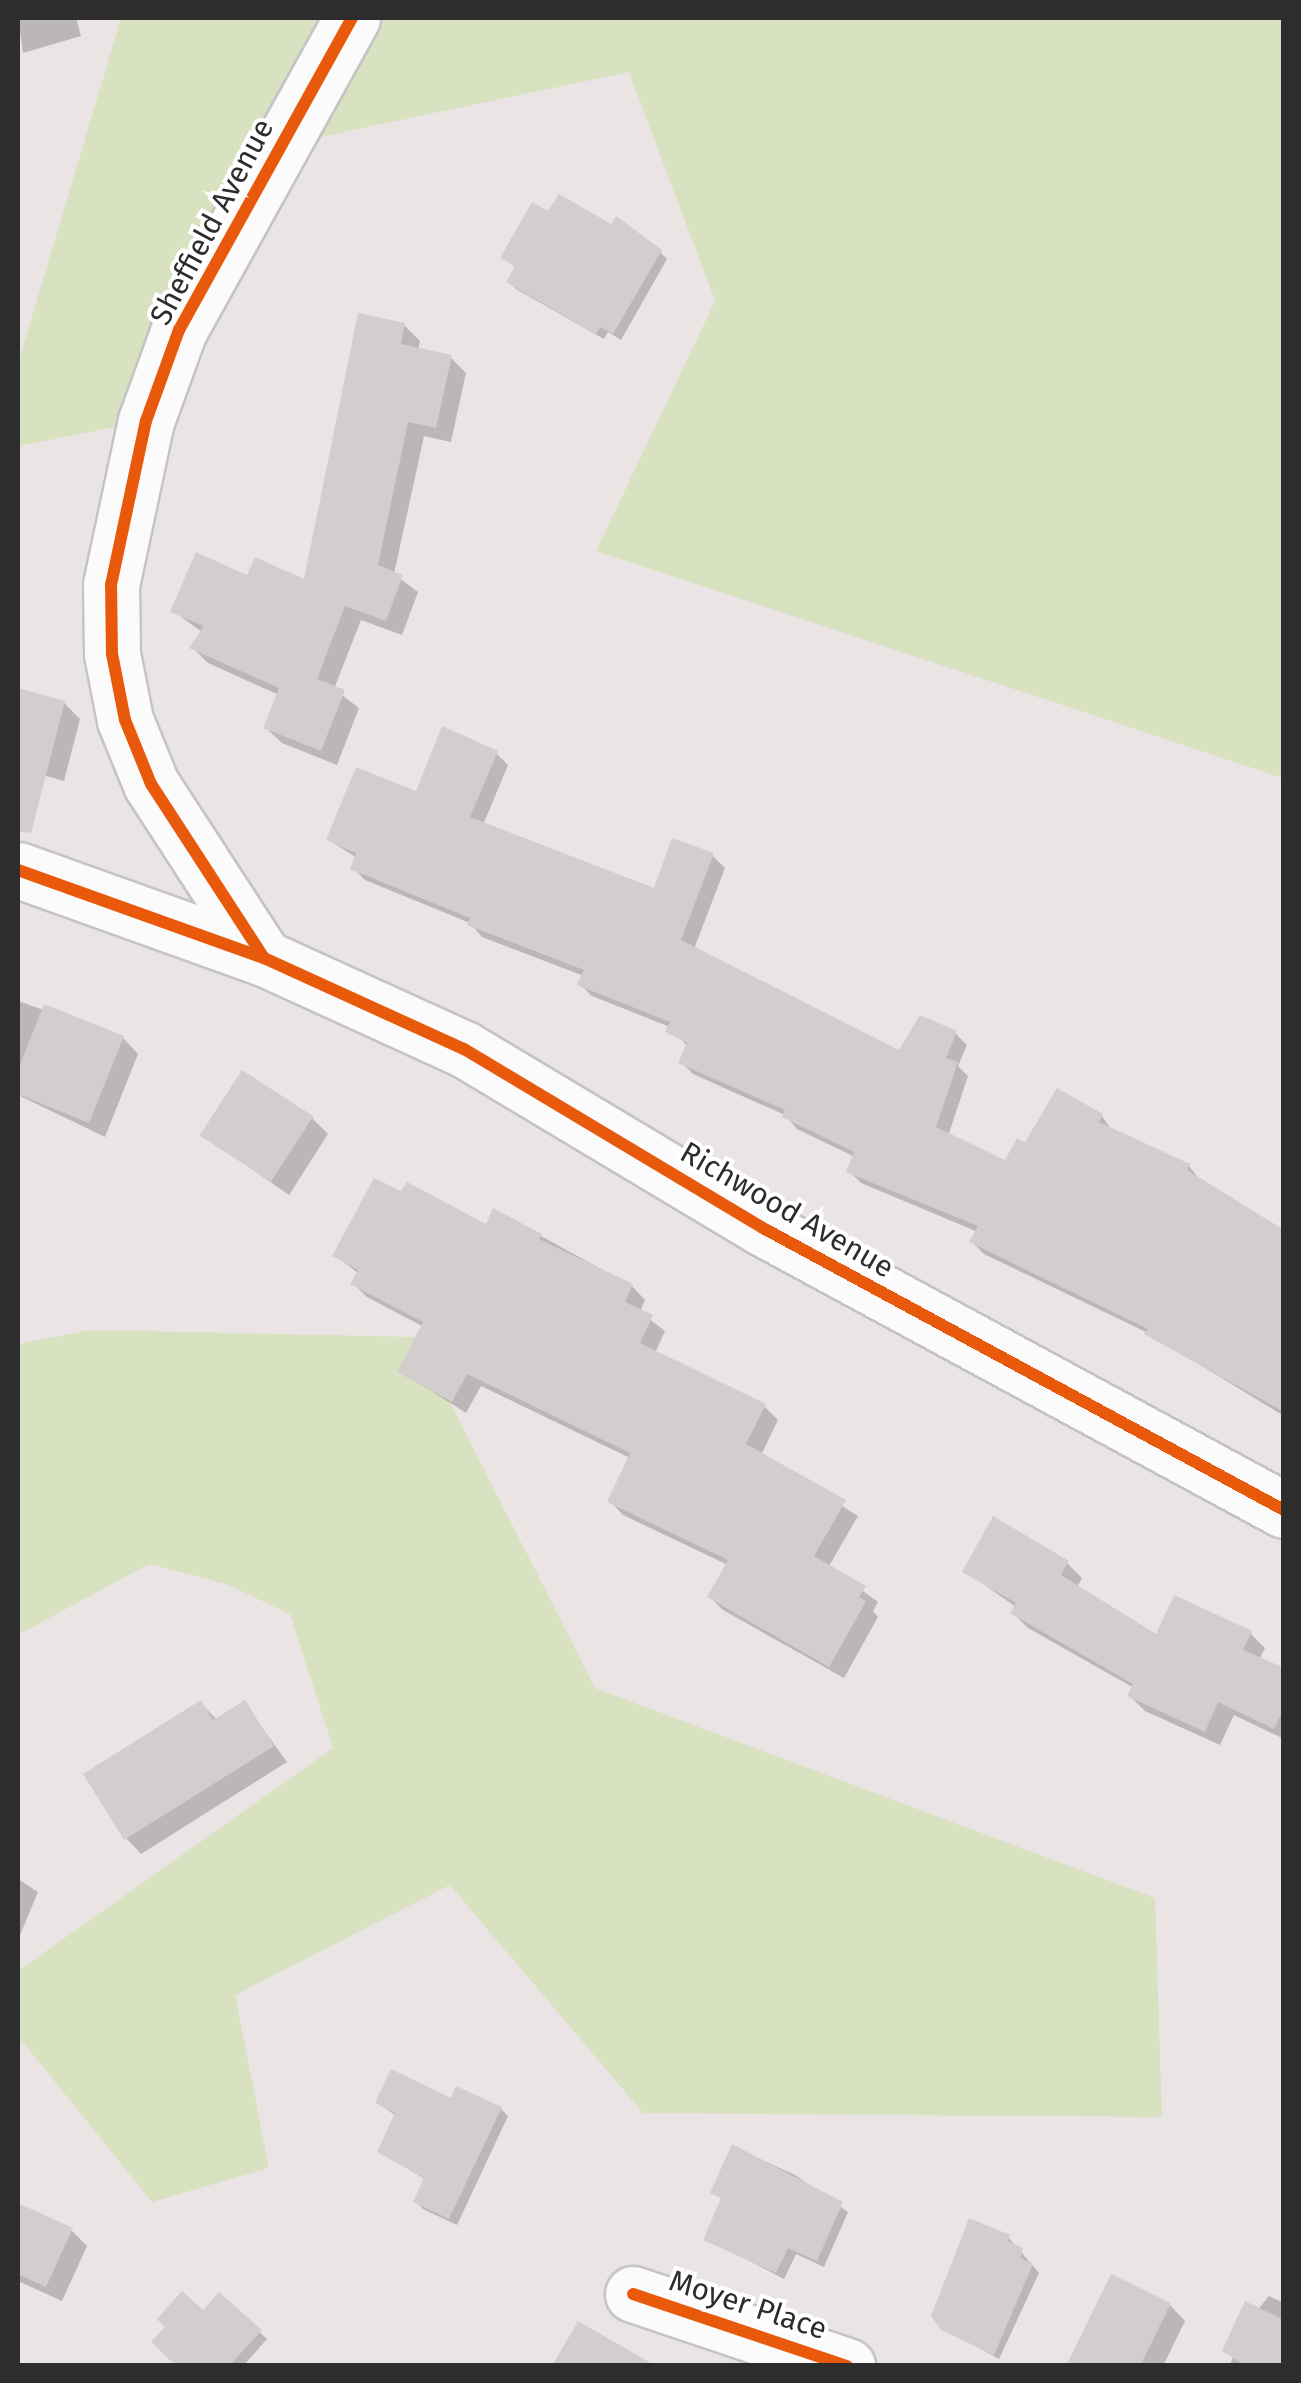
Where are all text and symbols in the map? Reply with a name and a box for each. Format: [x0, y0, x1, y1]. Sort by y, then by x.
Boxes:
street label: Sheffield Avenue [143, 113, 281, 331]
street label: Richwood Avenue [674, 1134, 900, 1286]
street label: Moyer Place [665, 2263, 831, 2347]

